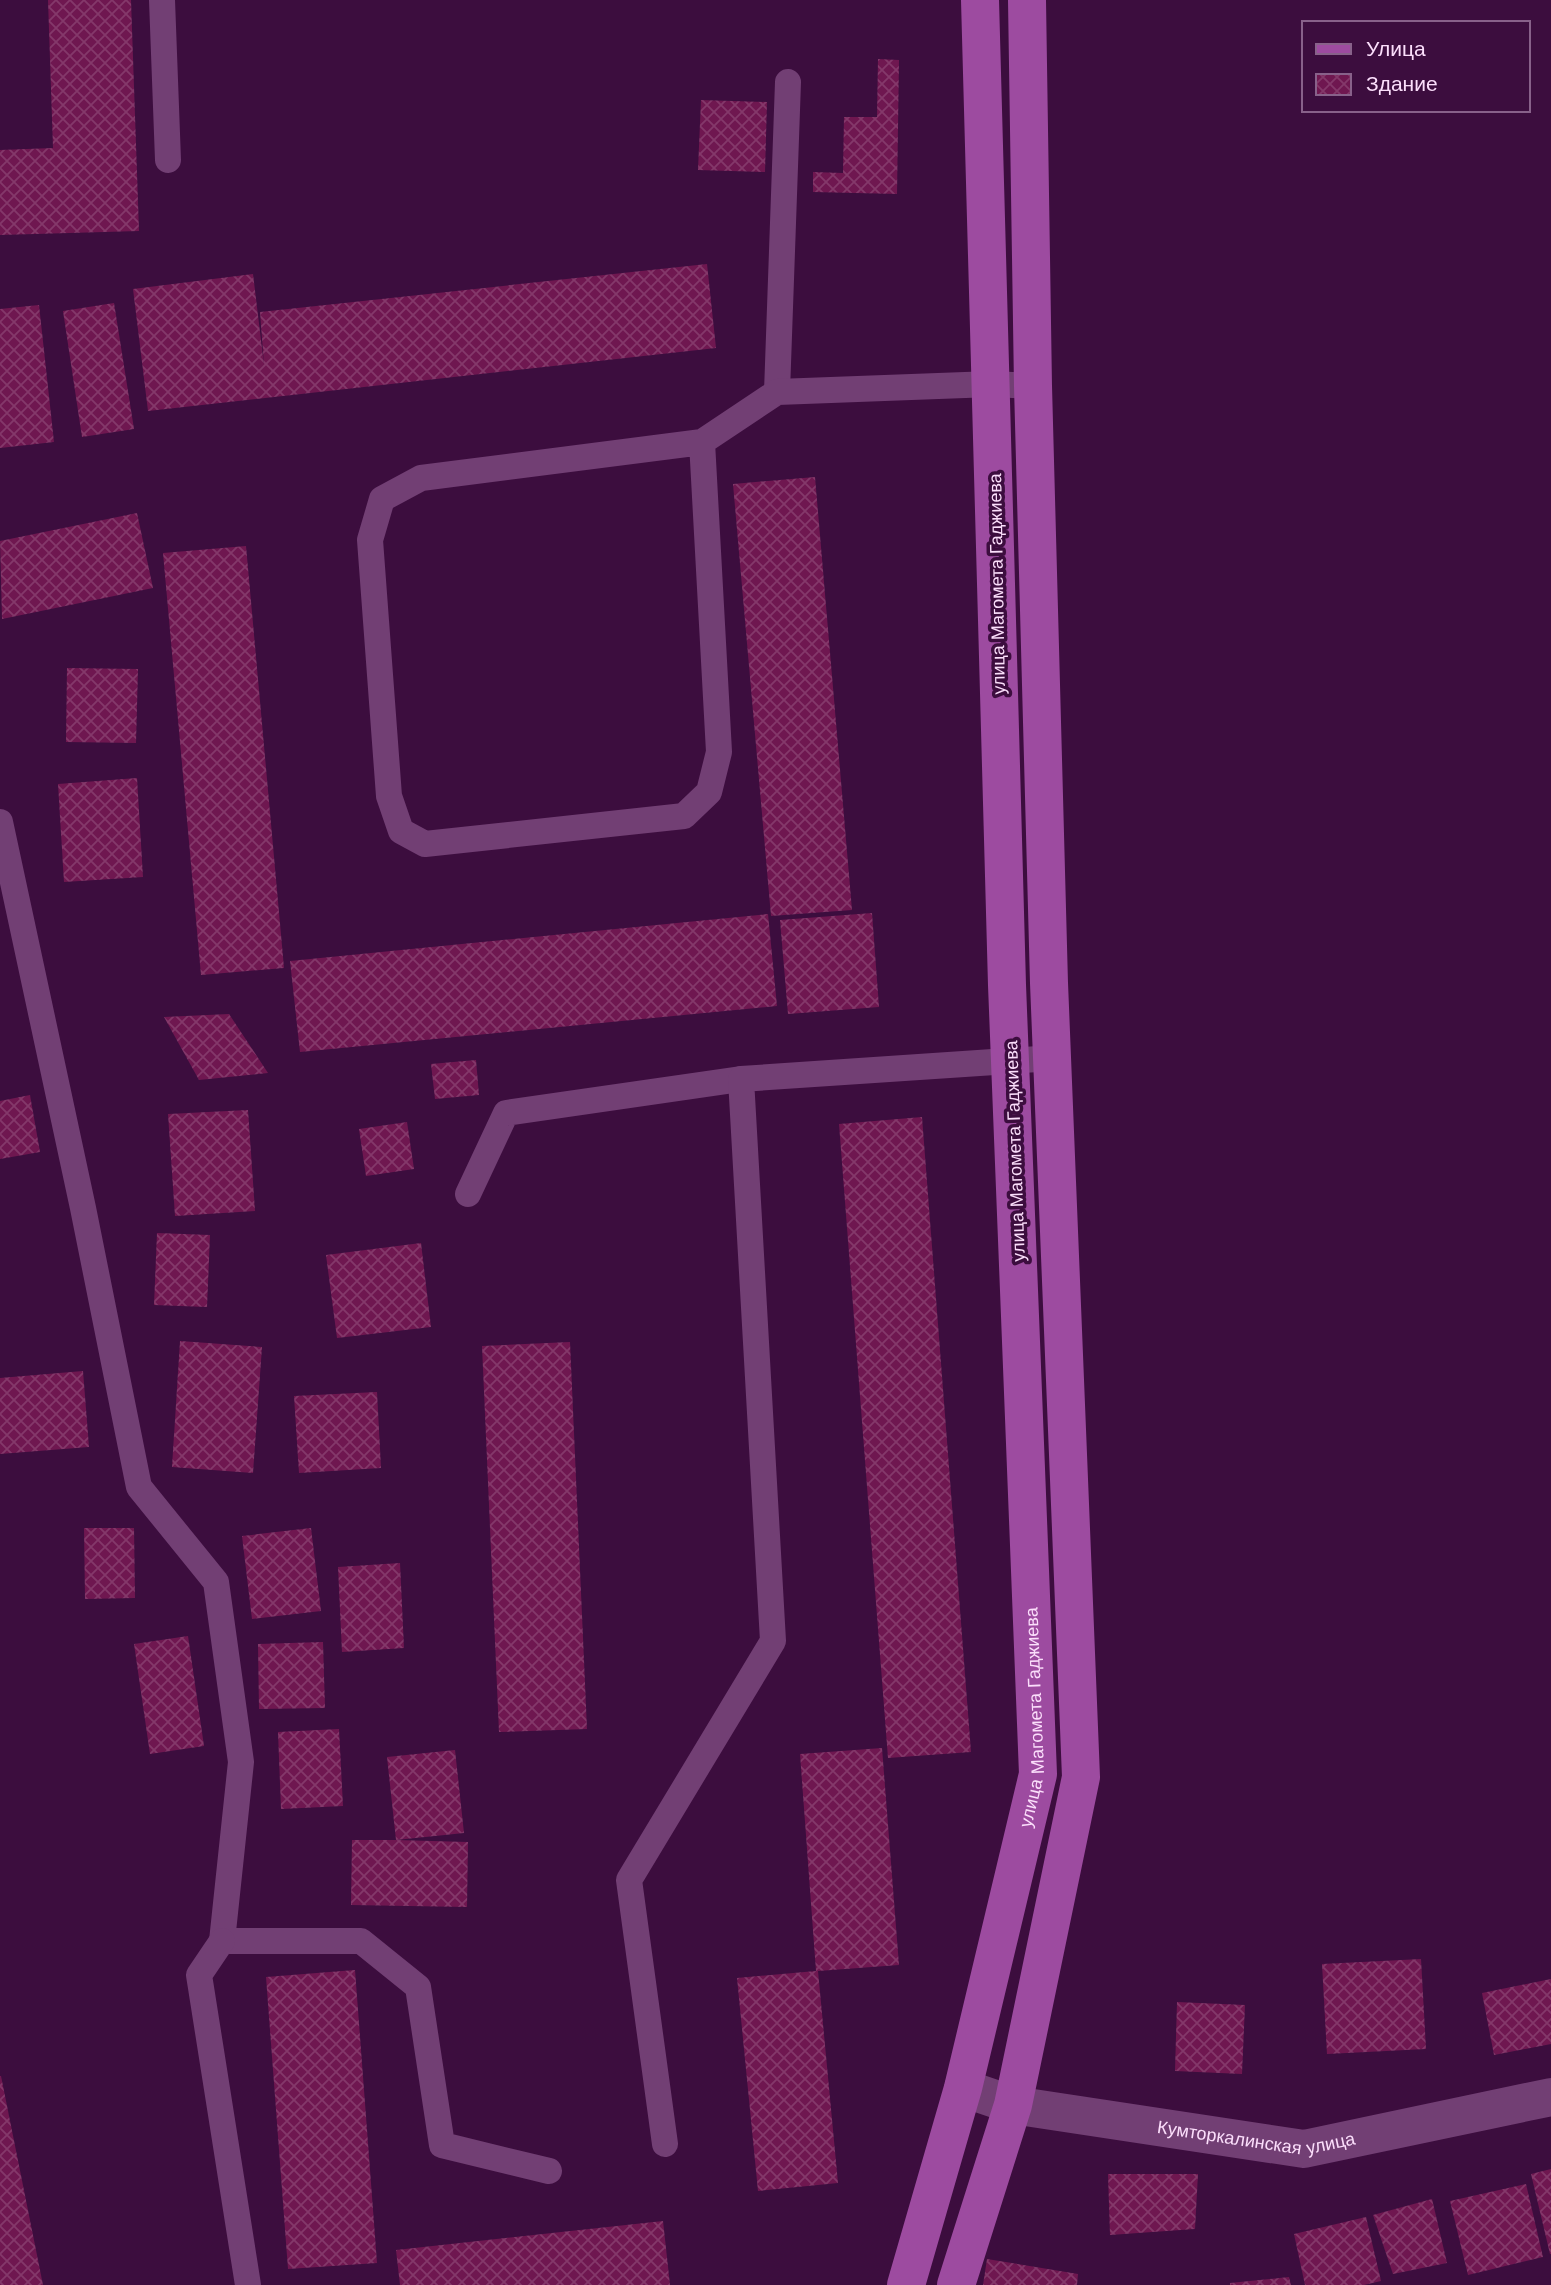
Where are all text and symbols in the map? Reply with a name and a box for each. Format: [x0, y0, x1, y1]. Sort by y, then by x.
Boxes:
legend [1302, 21, 1530, 112]
text: Улица [1366, 37, 1426, 60]
text: Здание [1366, 72, 1438, 95]
street label: улица Магомета Гаджиева [985, 472, 1009, 695]
street label: улица Магомета Гаджиева [1001, 1039, 1029, 1262]
street label: улица Магомета Гаджиева [1016, 1606, 1048, 1830]
street label: Кумторкалинская улица [1156, 2117, 1358, 2159]

